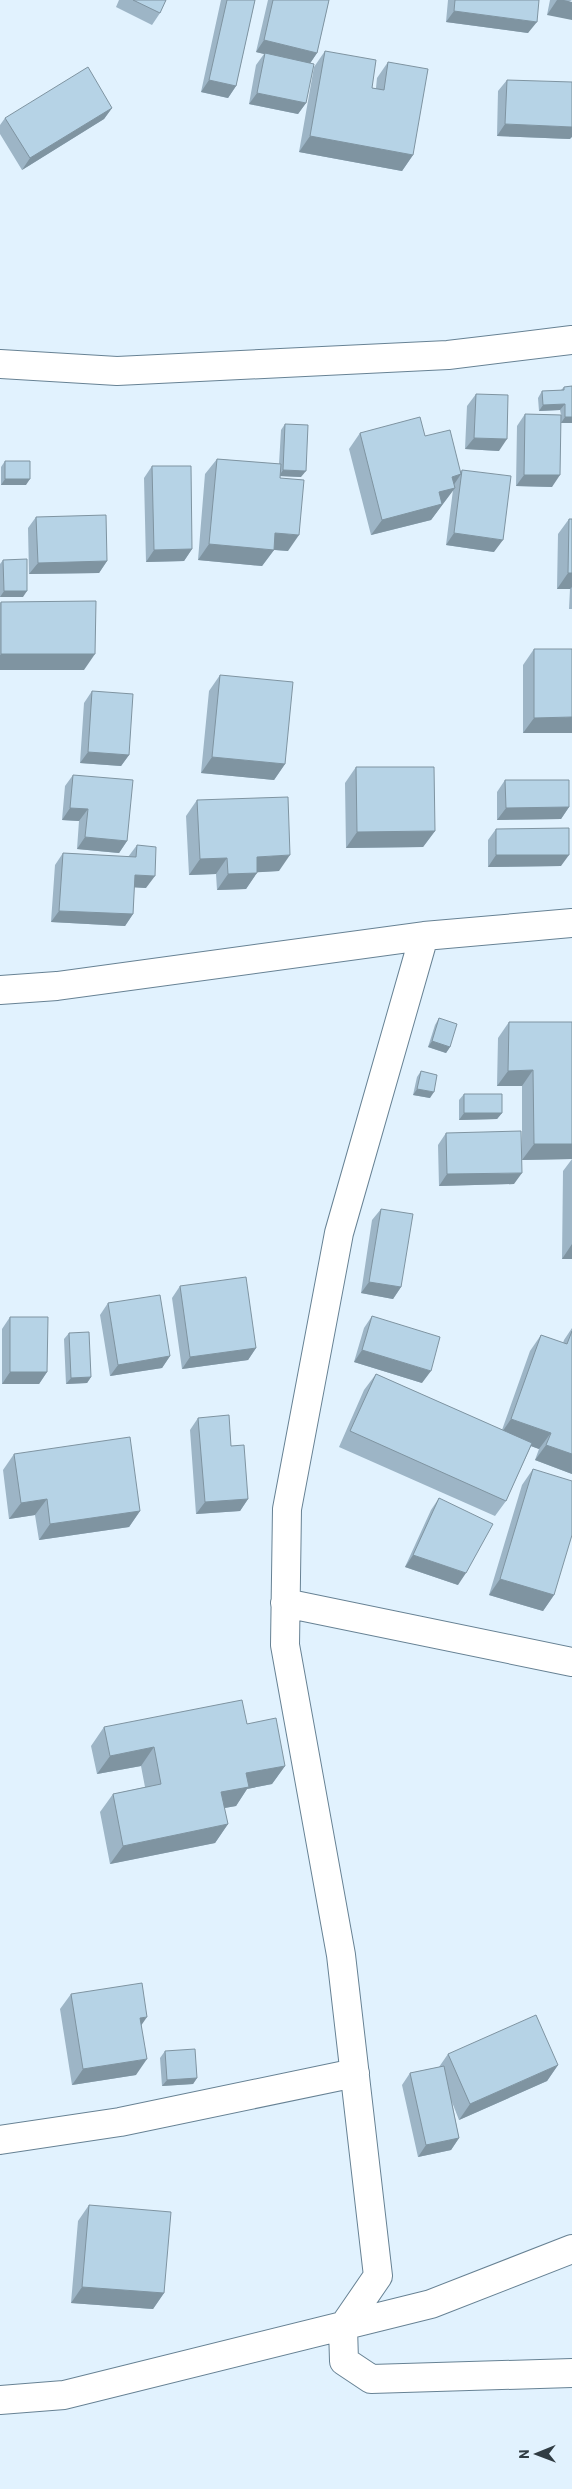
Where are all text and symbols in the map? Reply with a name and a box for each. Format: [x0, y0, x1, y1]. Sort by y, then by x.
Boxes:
north arrow [512, 2429, 562, 2479]
text: N [515, 2449, 532, 2459]

